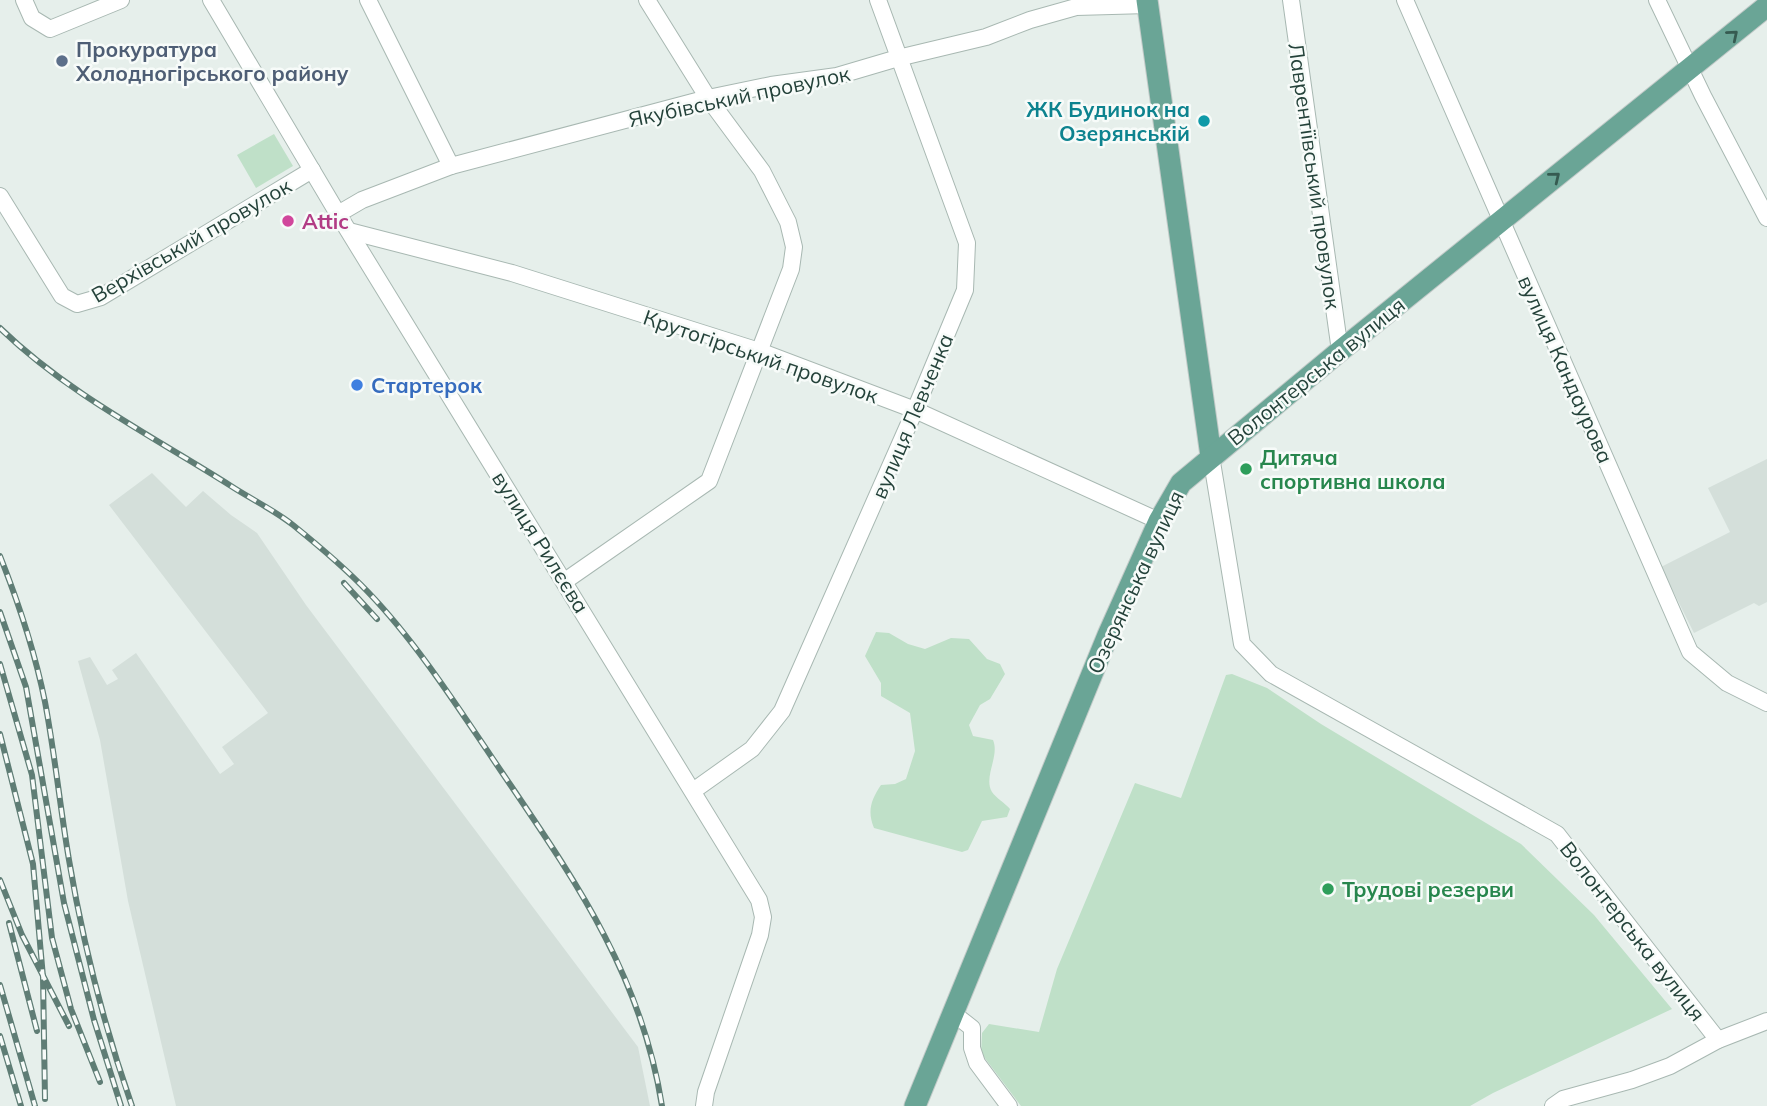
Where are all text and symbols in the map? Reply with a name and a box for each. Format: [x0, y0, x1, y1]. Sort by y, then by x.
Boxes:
one-way arrow [1725, 30, 1737, 43]
place label: Прокуратура Холодногірського району [75, 36, 349, 86]
street label: Лаврентіївський провулок [1283, 41, 1347, 312]
marker: Прокуратура Холодногірського району [54, 53, 70, 69]
street label: Якубівський провулок [626, 60, 853, 132]
place label: ЖК Будинок на Озерянській [1026, 96, 1190, 146]
marker: ЖК Будинок на Озерянській [1196, 113, 1212, 129]
street label: Верхівський провулок [86, 172, 296, 308]
one-way arrow [1547, 173, 1560, 185]
place label: Attic [302, 208, 349, 234]
marker: Attic [280, 213, 296, 229]
street label: вулиця Кандаурова [1513, 271, 1619, 467]
street label: Волонтерська вулиця [1222, 291, 1410, 451]
street label: Крутогірський провулок [640, 304, 883, 409]
street label: вулиця Левченка [866, 330, 958, 502]
place label: Стартерок [371, 372, 483, 398]
marker: Стартерок [349, 377, 365, 393]
place label: Дитяча спортивна школа [1260, 444, 1446, 494]
marker: Дитяча спортивна школа [1238, 461, 1254, 477]
street label: вулиця Рилєєва [487, 466, 595, 618]
street label: Озерянська вулиця [1081, 486, 1189, 678]
street label: Волонтерська вулиця [1555, 836, 1711, 1026]
place label: Трудові резерви [1342, 876, 1514, 902]
marker: Трудові резерви [1320, 881, 1336, 897]

